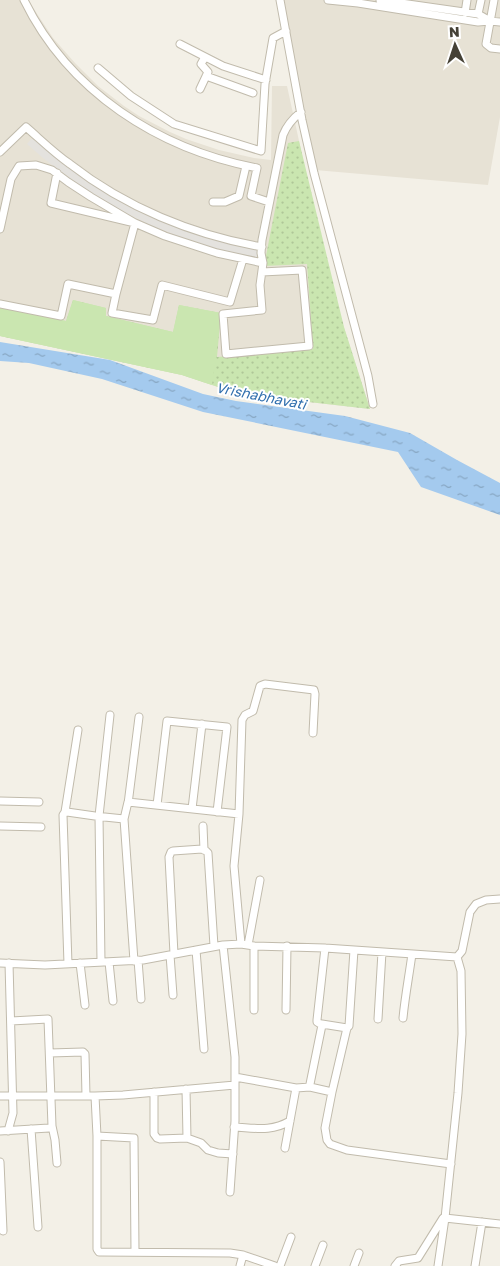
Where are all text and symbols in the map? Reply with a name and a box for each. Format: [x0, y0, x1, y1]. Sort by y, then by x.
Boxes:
north arrow [430, 20, 480, 70]
text: N [449, 23, 460, 40]
water label: Vrishabhavati [215, 378, 310, 413]

